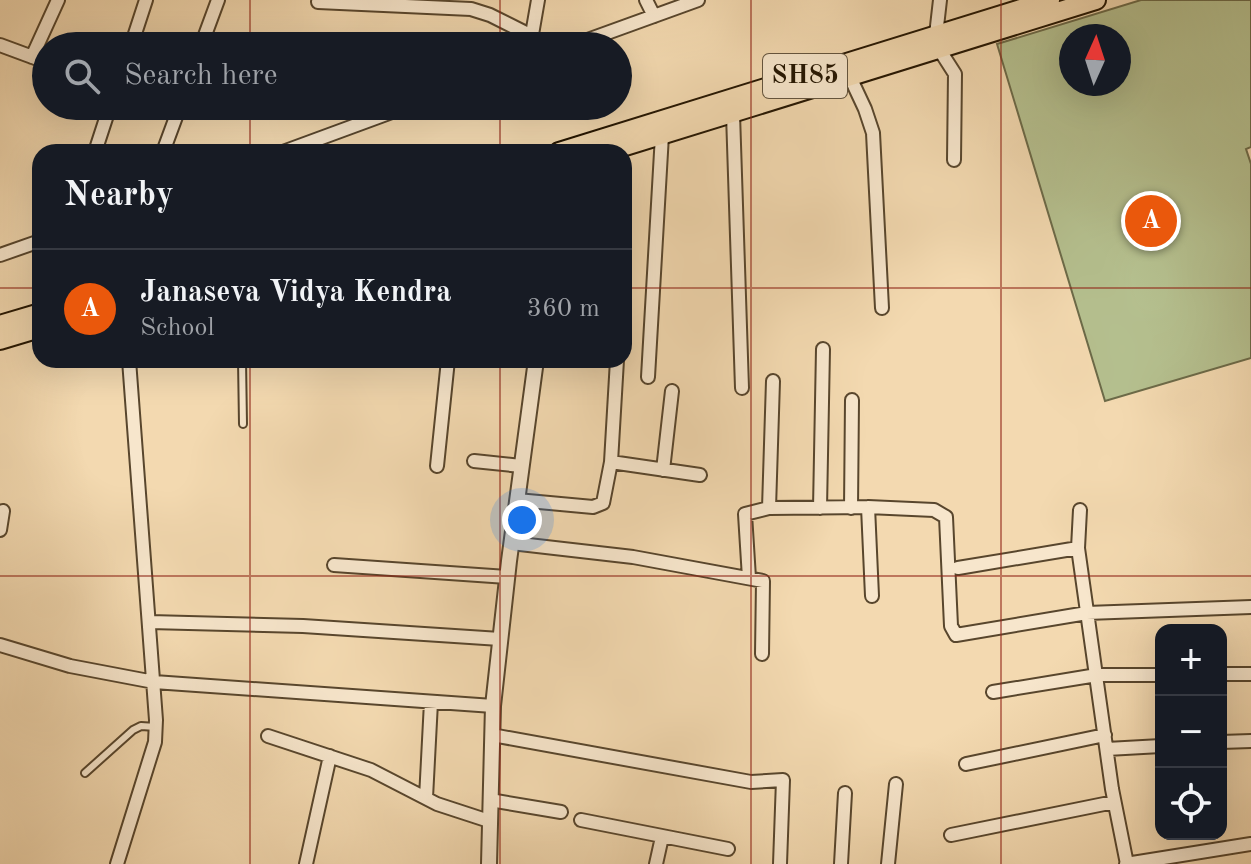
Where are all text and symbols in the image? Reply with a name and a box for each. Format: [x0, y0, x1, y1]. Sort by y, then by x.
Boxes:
north arrow [1059, 24, 1131, 96]
search box [32, 32, 632, 120]
icon: search [60, 54, 104, 98]
road number: SH85 [763, 54, 847, 98]
text: Search here [124, 61, 278, 91]
text: Nearby [64, 179, 174, 213]
pin: A [1125, 191, 1177, 251]
text: Janaseva Vidya Kendra [140, 278, 452, 308]
text: A [80, 296, 100, 322]
text: 360 m [527, 296, 600, 322]
text: School [140, 315, 214, 341]
your location [502, 500, 542, 540]
map controls [1155, 624, 1227, 840]
button: + [1155, 624, 1227, 696]
button: − [1155, 696, 1227, 768]
button: locate [1155, 768, 1227, 840]

